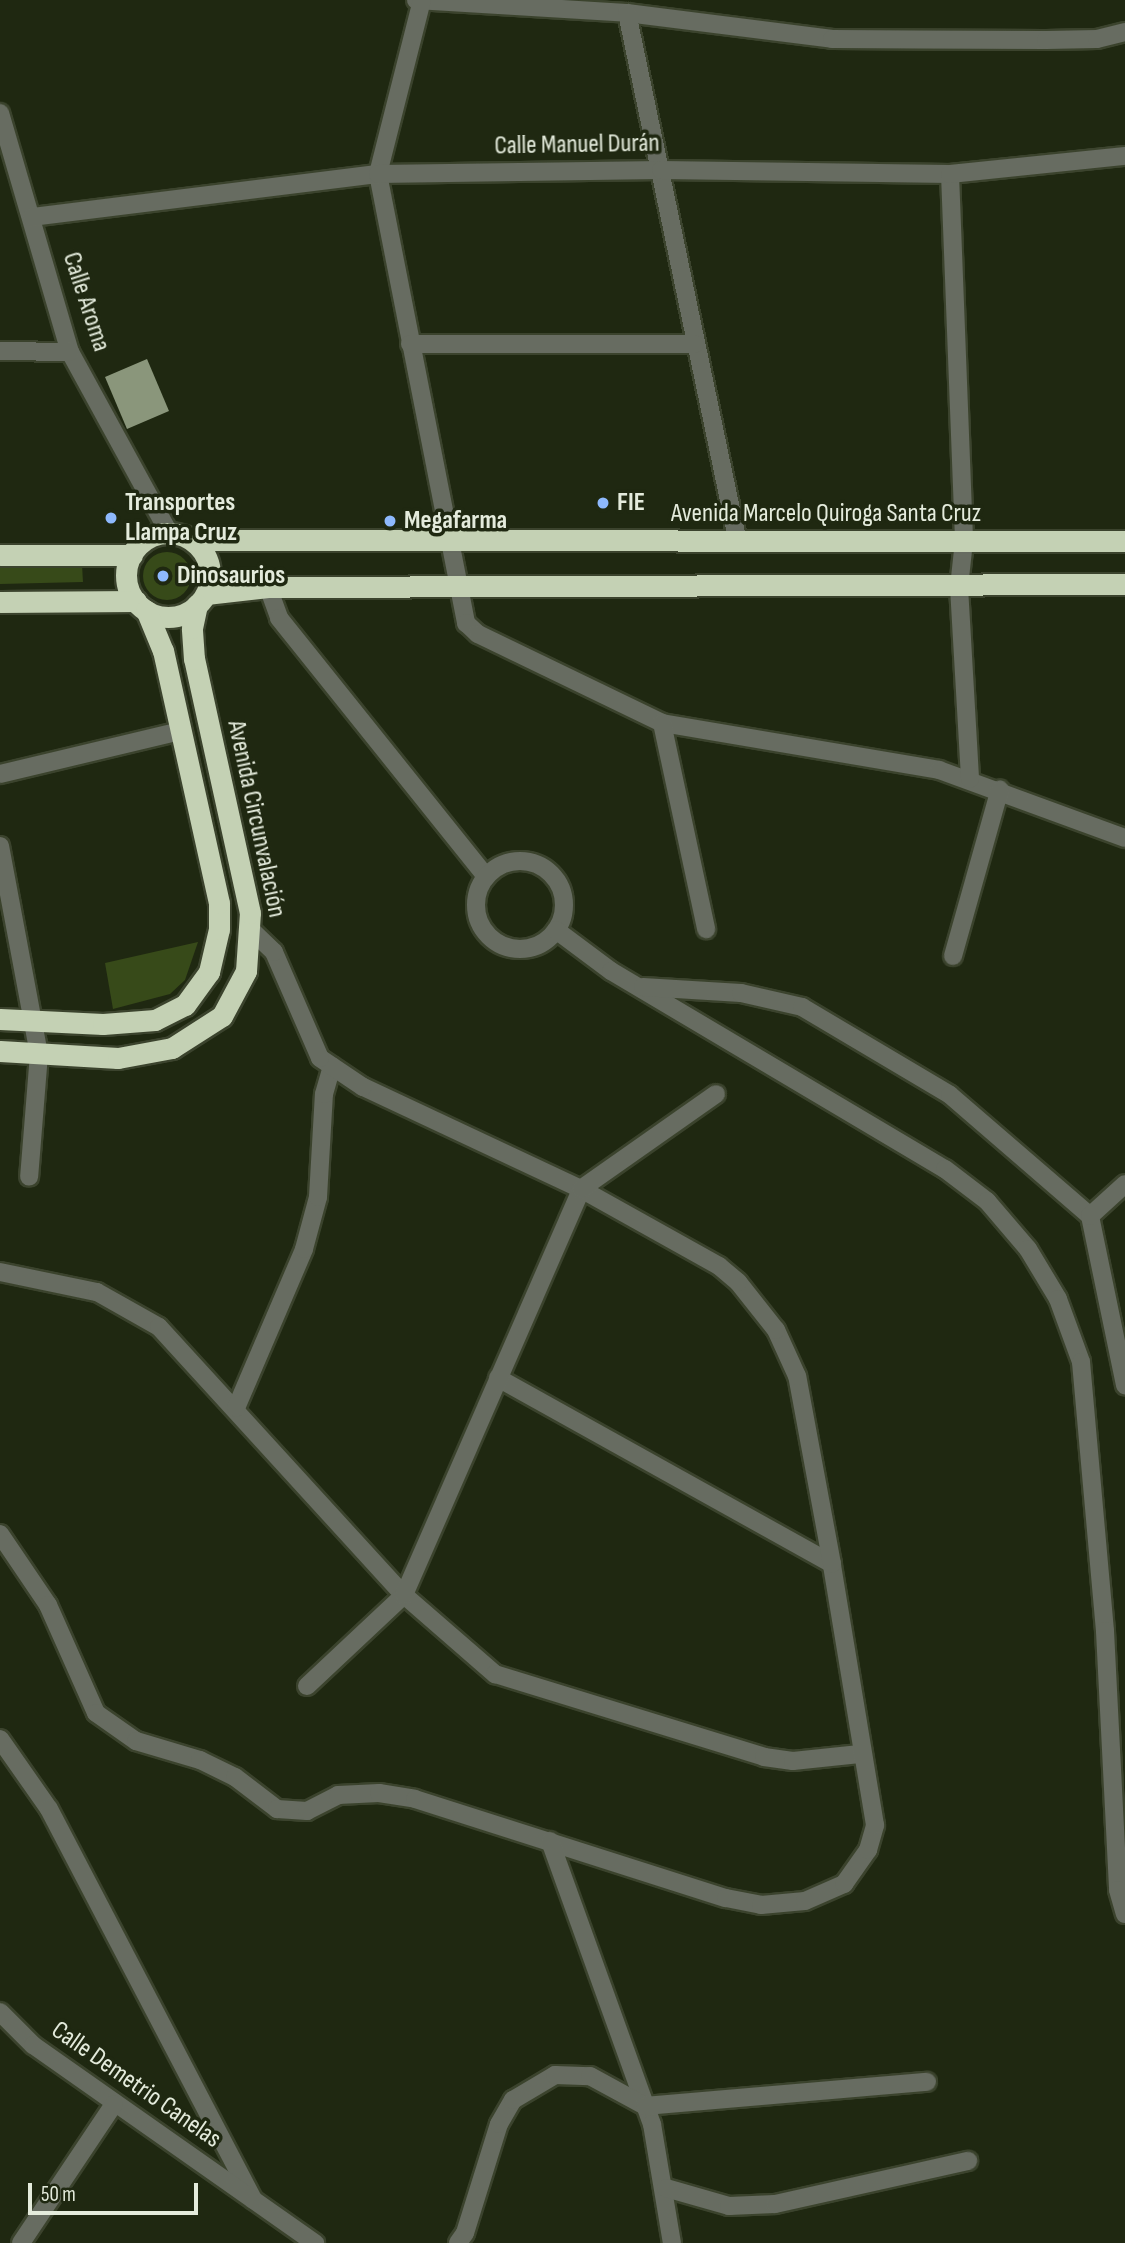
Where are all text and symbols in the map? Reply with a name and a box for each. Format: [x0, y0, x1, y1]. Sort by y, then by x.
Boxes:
street label: Calle Manuel Durán [494, 128, 660, 162]
street label: Calle Aroma [55, 248, 117, 356]
place label: Transportes Llampa Cruz [125, 487, 237, 548]
place label: FIE [617, 487, 645, 519]
marker: FIE [595, 495, 611, 511]
street label: Avenida Marcelo Quiroga Santa Cruz [671, 498, 981, 530]
place label: Megafarma [404, 505, 507, 537]
marker: Transportes Llampa Cruz [103, 510, 119, 526]
marker: Megafarma [382, 513, 398, 529]
place label: Dinosaurios [177, 560, 285, 592]
marker: Dinosaurios [155, 568, 171, 584]
street label: Avenida Circunvalación [220, 718, 292, 920]
street label: Calle Demetrio Canelas [45, 2015, 227, 2155]
scale bar [32, 2170, 201, 2214]
text: 50 m [41, 2182, 76, 2207]

